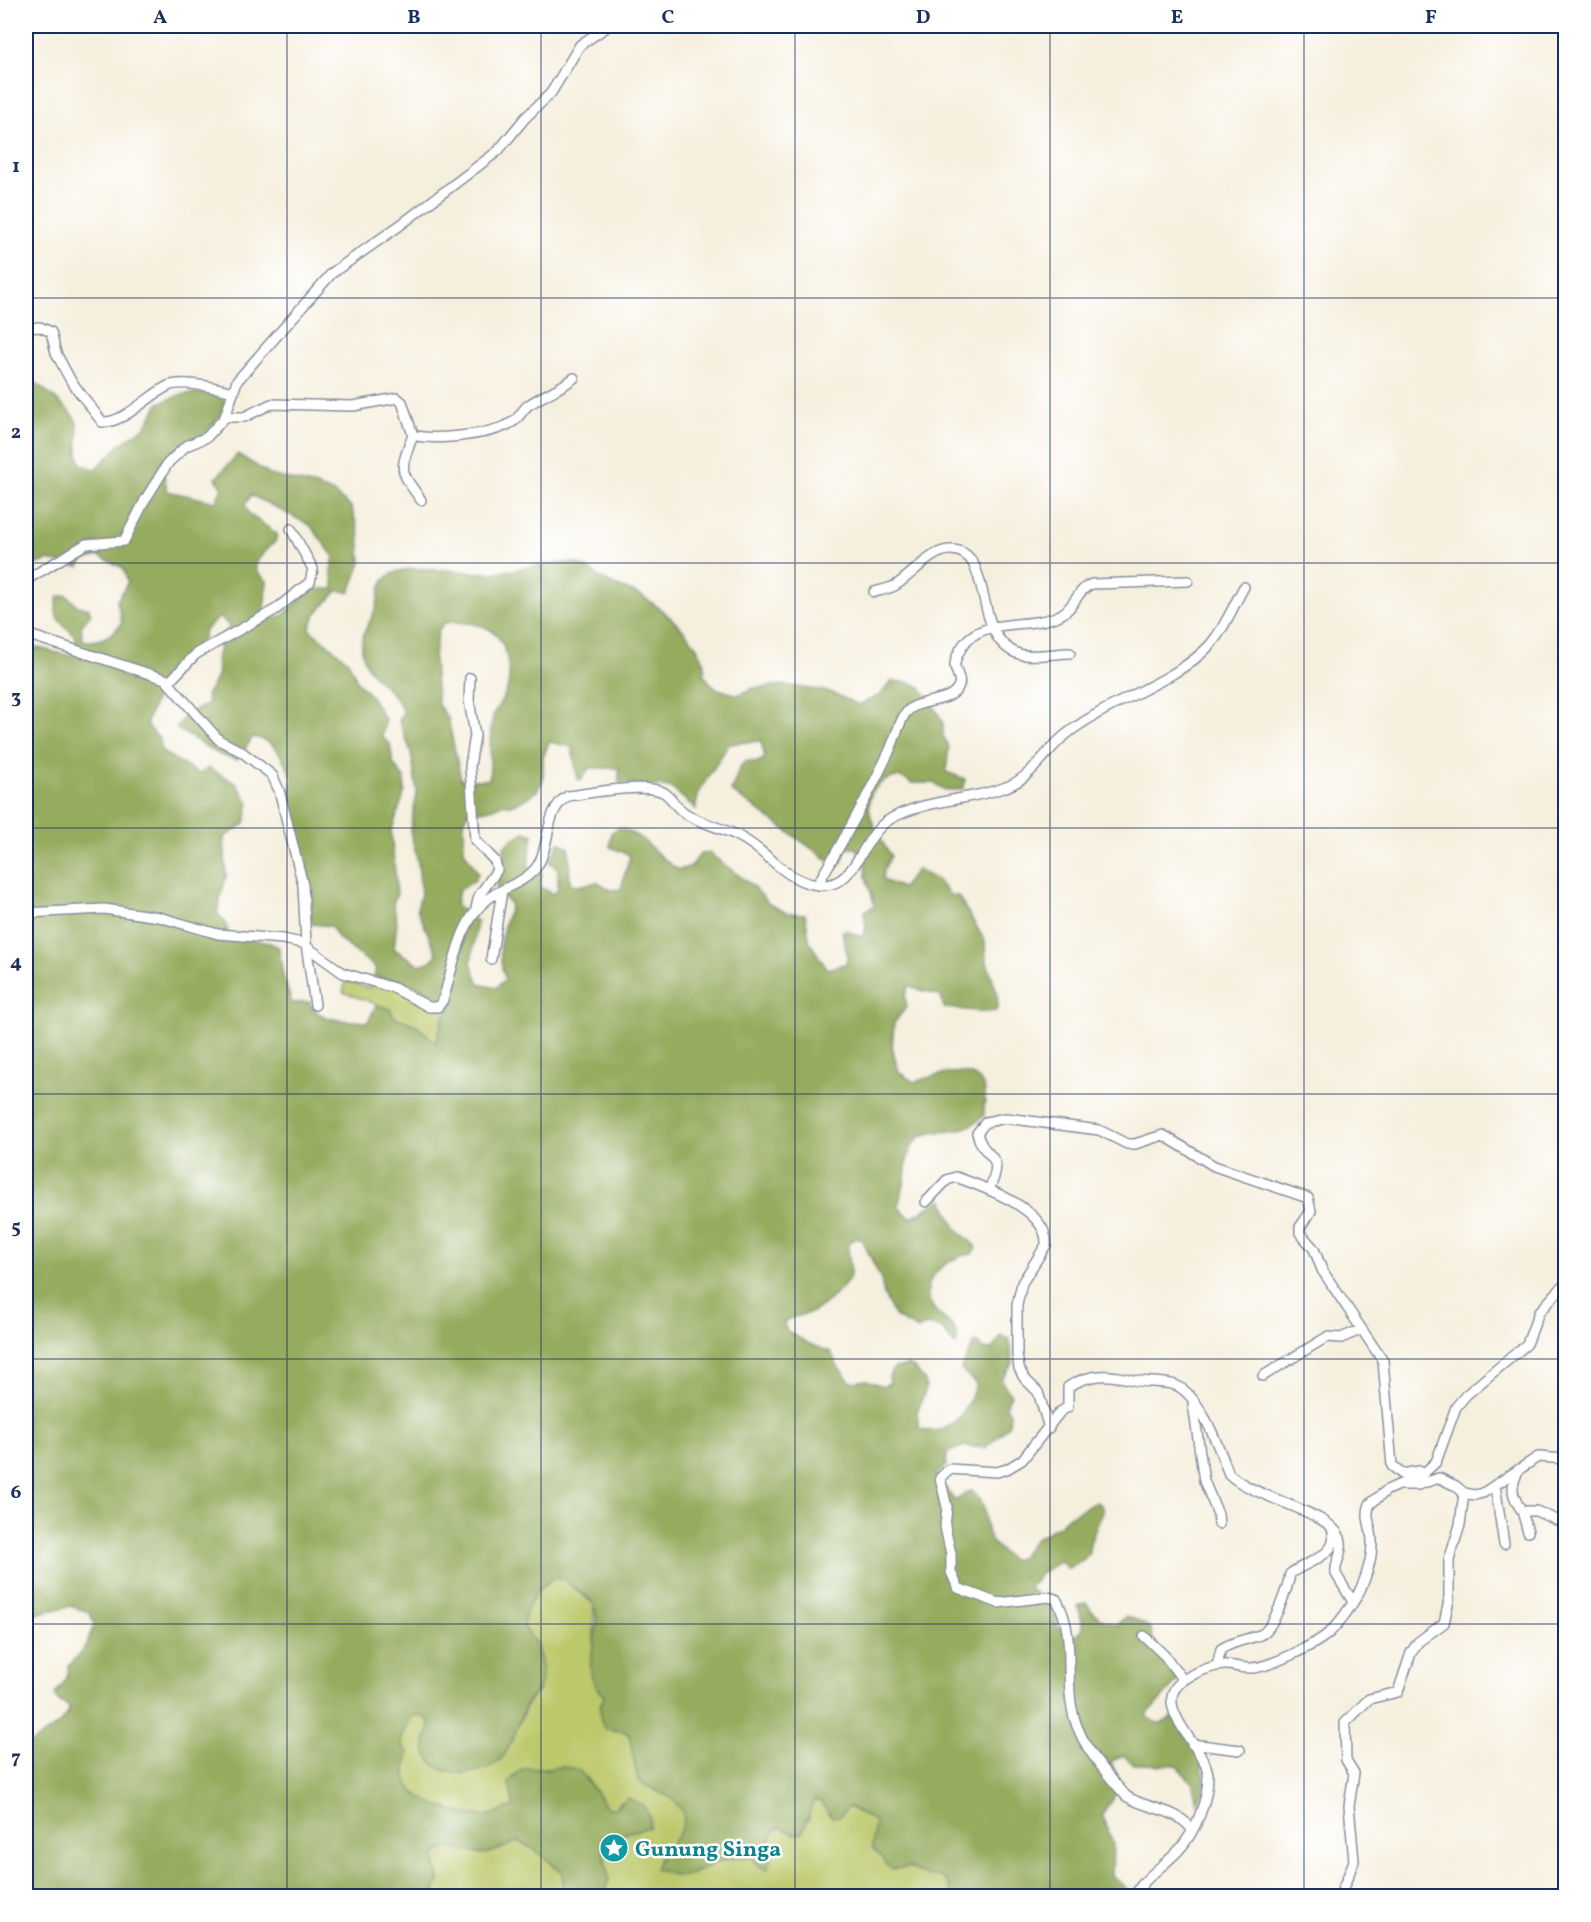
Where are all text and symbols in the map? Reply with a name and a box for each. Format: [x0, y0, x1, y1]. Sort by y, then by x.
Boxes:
text: A [153, 4, 167, 32]
text: B [407, 4, 421, 32]
text: C [662, 4, 675, 32]
text: D [916, 4, 930, 32]
text: E [1171, 4, 1183, 32]
text: F [1425, 4, 1437, 32]
text: 1 [12, 153, 20, 181]
text: 2 [11, 419, 21, 447]
text: 3 [11, 684, 21, 712]
text: 4 [10, 949, 22, 977]
text: 5 [11, 1214, 21, 1242]
text: 6 [11, 1479, 22, 1507]
text: 7 [11, 1744, 21, 1772]
place icon: Gunung Singa [598, 1832, 630, 1864]
place label: Gunung Singa [635, 1835, 781, 1866]

